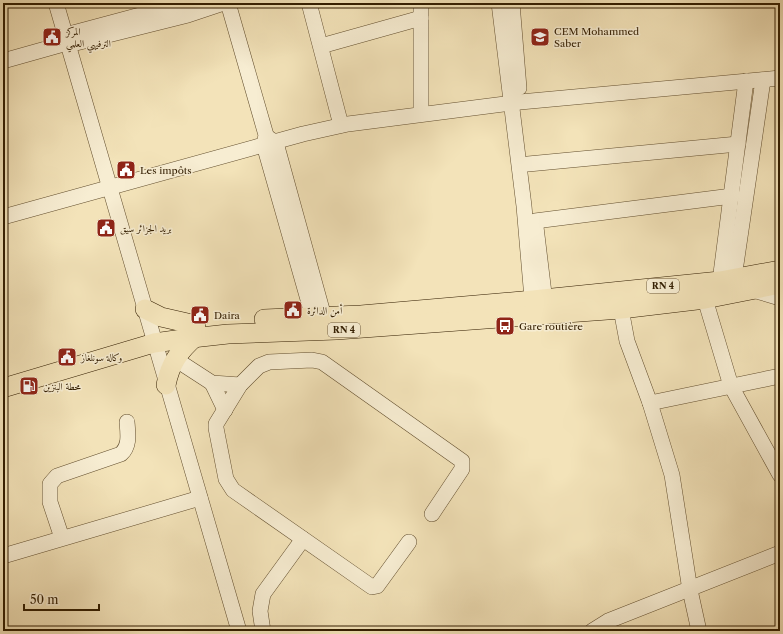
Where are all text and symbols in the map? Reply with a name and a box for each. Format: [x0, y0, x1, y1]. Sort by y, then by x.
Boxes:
place label: المركز الترفيهي العلمي [65, 25, 111, 53]
place label: CEM Mohammed Saber [554, 25, 639, 50]
public building icon: المركز الترفيهي العلمي [41, 26, 63, 48]
school or university icon: CEM Mohammed Saber [529, 26, 551, 48]
public building icon: Les impôts [115, 159, 137, 181]
place label: Les impôts [140, 164, 192, 177]
public building icon: بريد الجزائر سيق [95, 217, 117, 239]
place label: بريد الجزائر سيق [120, 222, 172, 235]
road number: RN 4 [647, 279, 679, 293]
public building icon: أمن الدائرة [282, 299, 304, 321]
place label: أمن الدائرة [307, 303, 343, 318]
public building icon: Daira [189, 304, 211, 326]
place label: Daira [214, 309, 241, 322]
bus stop icon: Gare routière [494, 315, 516, 337]
place label: Gare routière [519, 320, 583, 333]
road number: RN 4 [328, 323, 360, 337]
public building icon: وكالة سونلغاز [56, 346, 78, 368]
place label: وكالة سونلغاز [80, 351, 122, 364]
fuel station icon: محطة البنزين [18, 375, 40, 397]
place label: محطة البنزين [43, 380, 81, 393]
scale bar [24, 586, 99, 612]
text: 50 m [30, 592, 59, 607]

